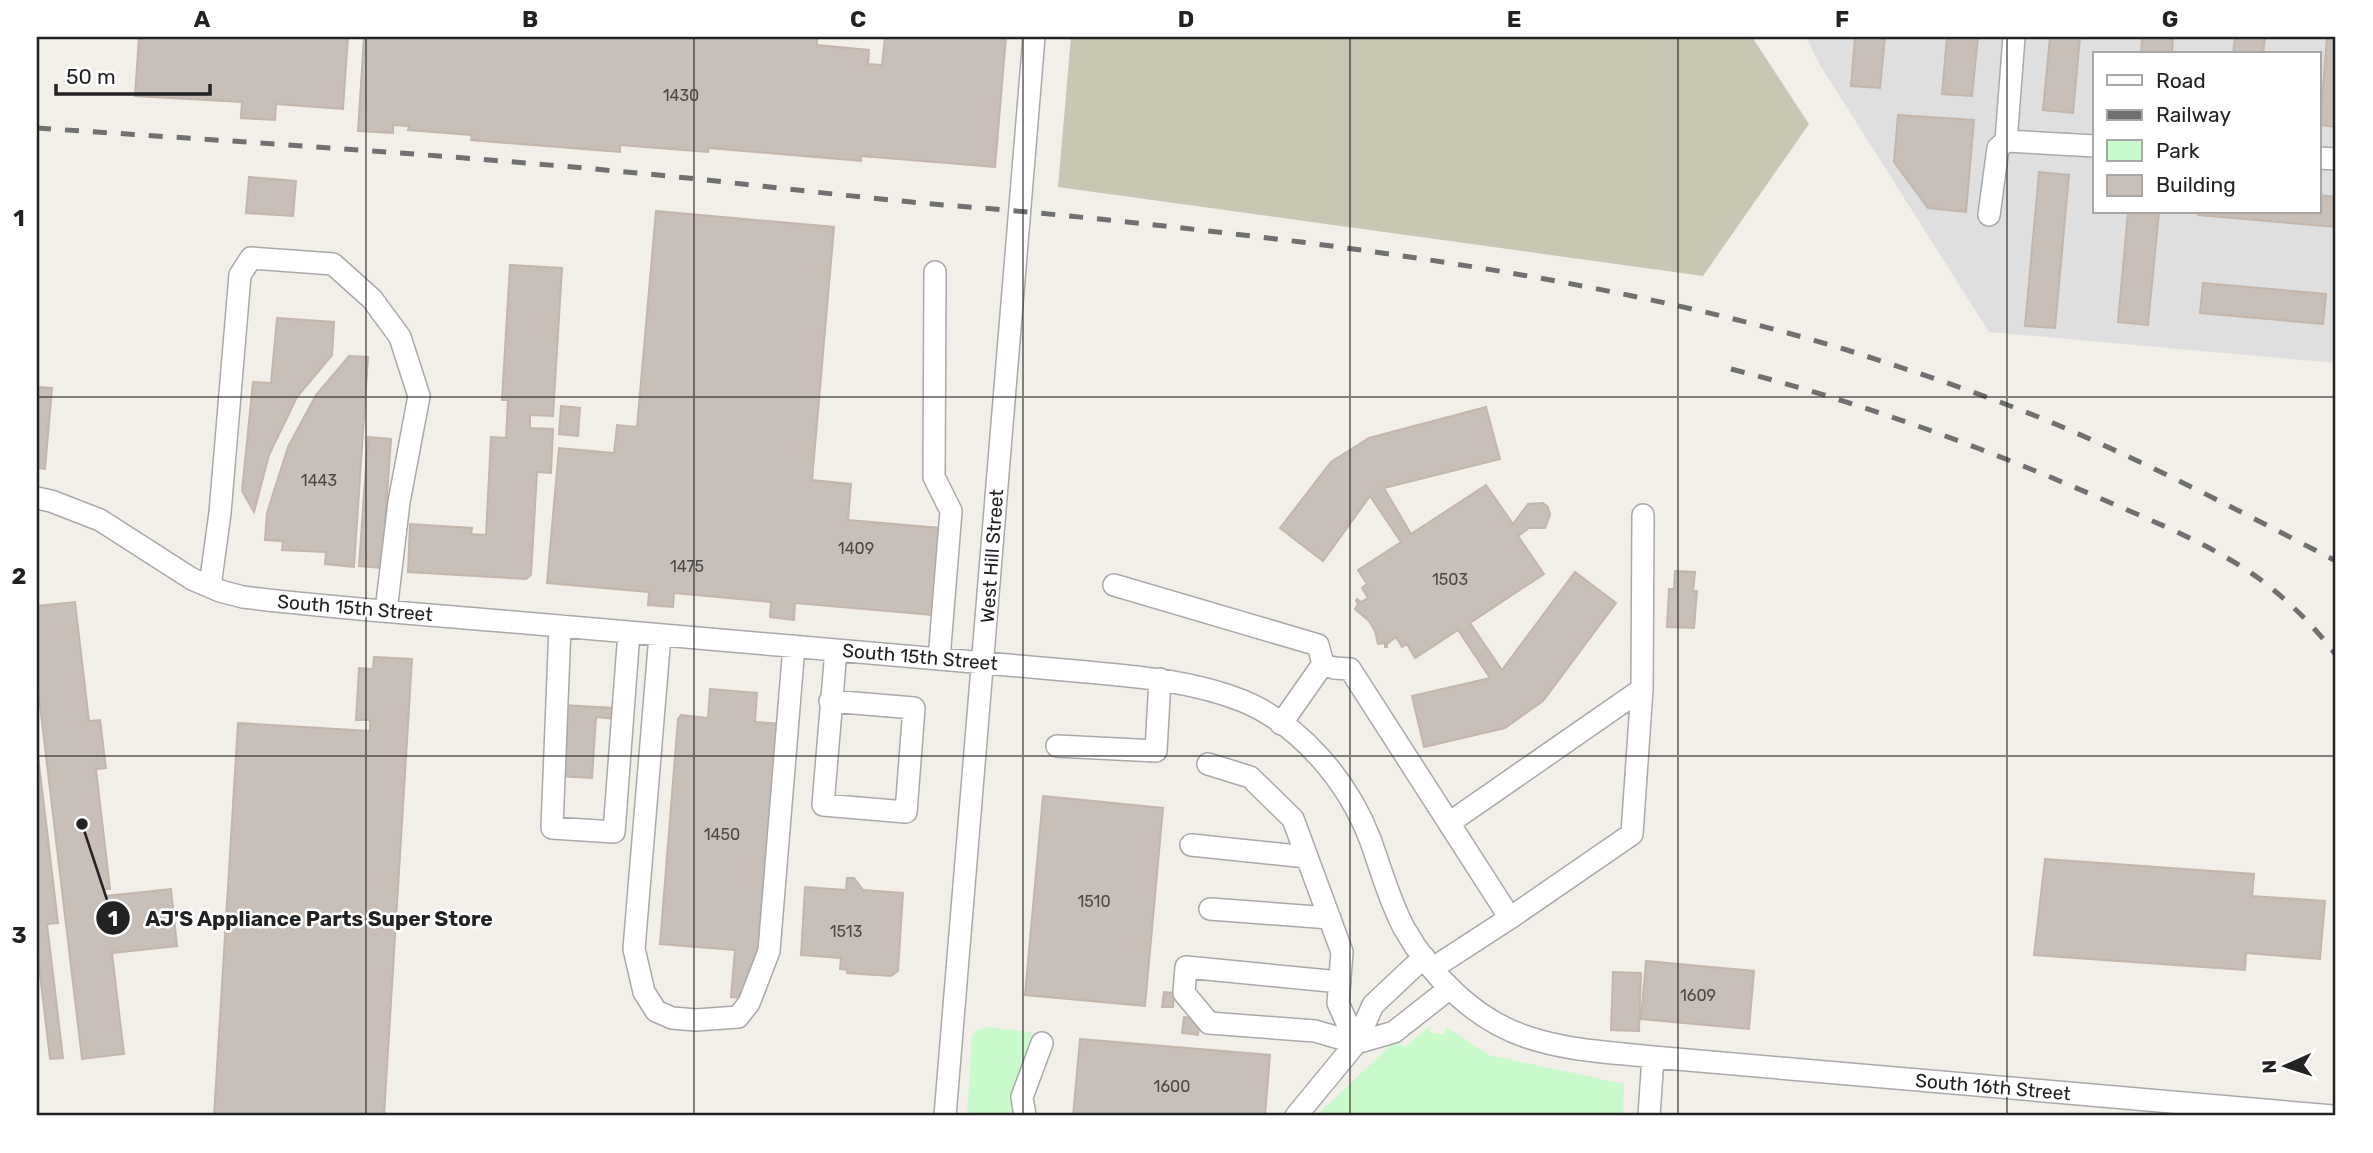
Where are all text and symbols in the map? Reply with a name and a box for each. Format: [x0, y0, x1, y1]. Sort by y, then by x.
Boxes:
text: A [194, 5, 211, 33]
text: B [522, 5, 538, 33]
text: C [850, 5, 866, 33]
text: D [1178, 5, 1194, 33]
text: E [1507, 5, 1521, 33]
text: F [1835, 5, 1849, 33]
text: G [2162, 5, 2178, 33]
scale bar [56, 52, 210, 96]
legend [2093, 52, 2320, 214]
text: 50 m [66, 64, 116, 89]
text: Road [2156, 68, 2206, 93]
house number: 1430 [663, 86, 699, 105]
text: Railway [2156, 102, 2231, 127]
text: Park [2156, 138, 2200, 163]
text: Building [2156, 172, 2236, 197]
text: 1 [13, 204, 25, 232]
house number: 1443 [301, 471, 337, 490]
street label: West Hill Street [976, 488, 1008, 624]
house number: 1409 [838, 539, 874, 558]
house number: 1475 [670, 557, 704, 576]
text: 2 [12, 562, 26, 590]
house number: 1503 [1432, 570, 1468, 589]
street label: South 15th Street [276, 590, 434, 626]
street label: South 15th Street [841, 639, 999, 675]
house number: 1450 [704, 825, 740, 844]
house number: 1510 [1077, 892, 1111, 911]
callout: AJ'S Appliance Parts Super Store [96, 897, 508, 939]
text: 1 [108, 906, 118, 931]
text: AJ'S Appliance Parts Super Store [145, 906, 493, 931]
text: 3 [11, 921, 27, 949]
house number: 1513 [830, 922, 862, 941]
house number: 1609 [1680, 986, 1716, 1005]
north arrow [2250, 1030, 2320, 1100]
text: N [2258, 1059, 2281, 1074]
street label: South 16th Street [1914, 1069, 2072, 1105]
house number: 1600 [1154, 1077, 1190, 1096]

